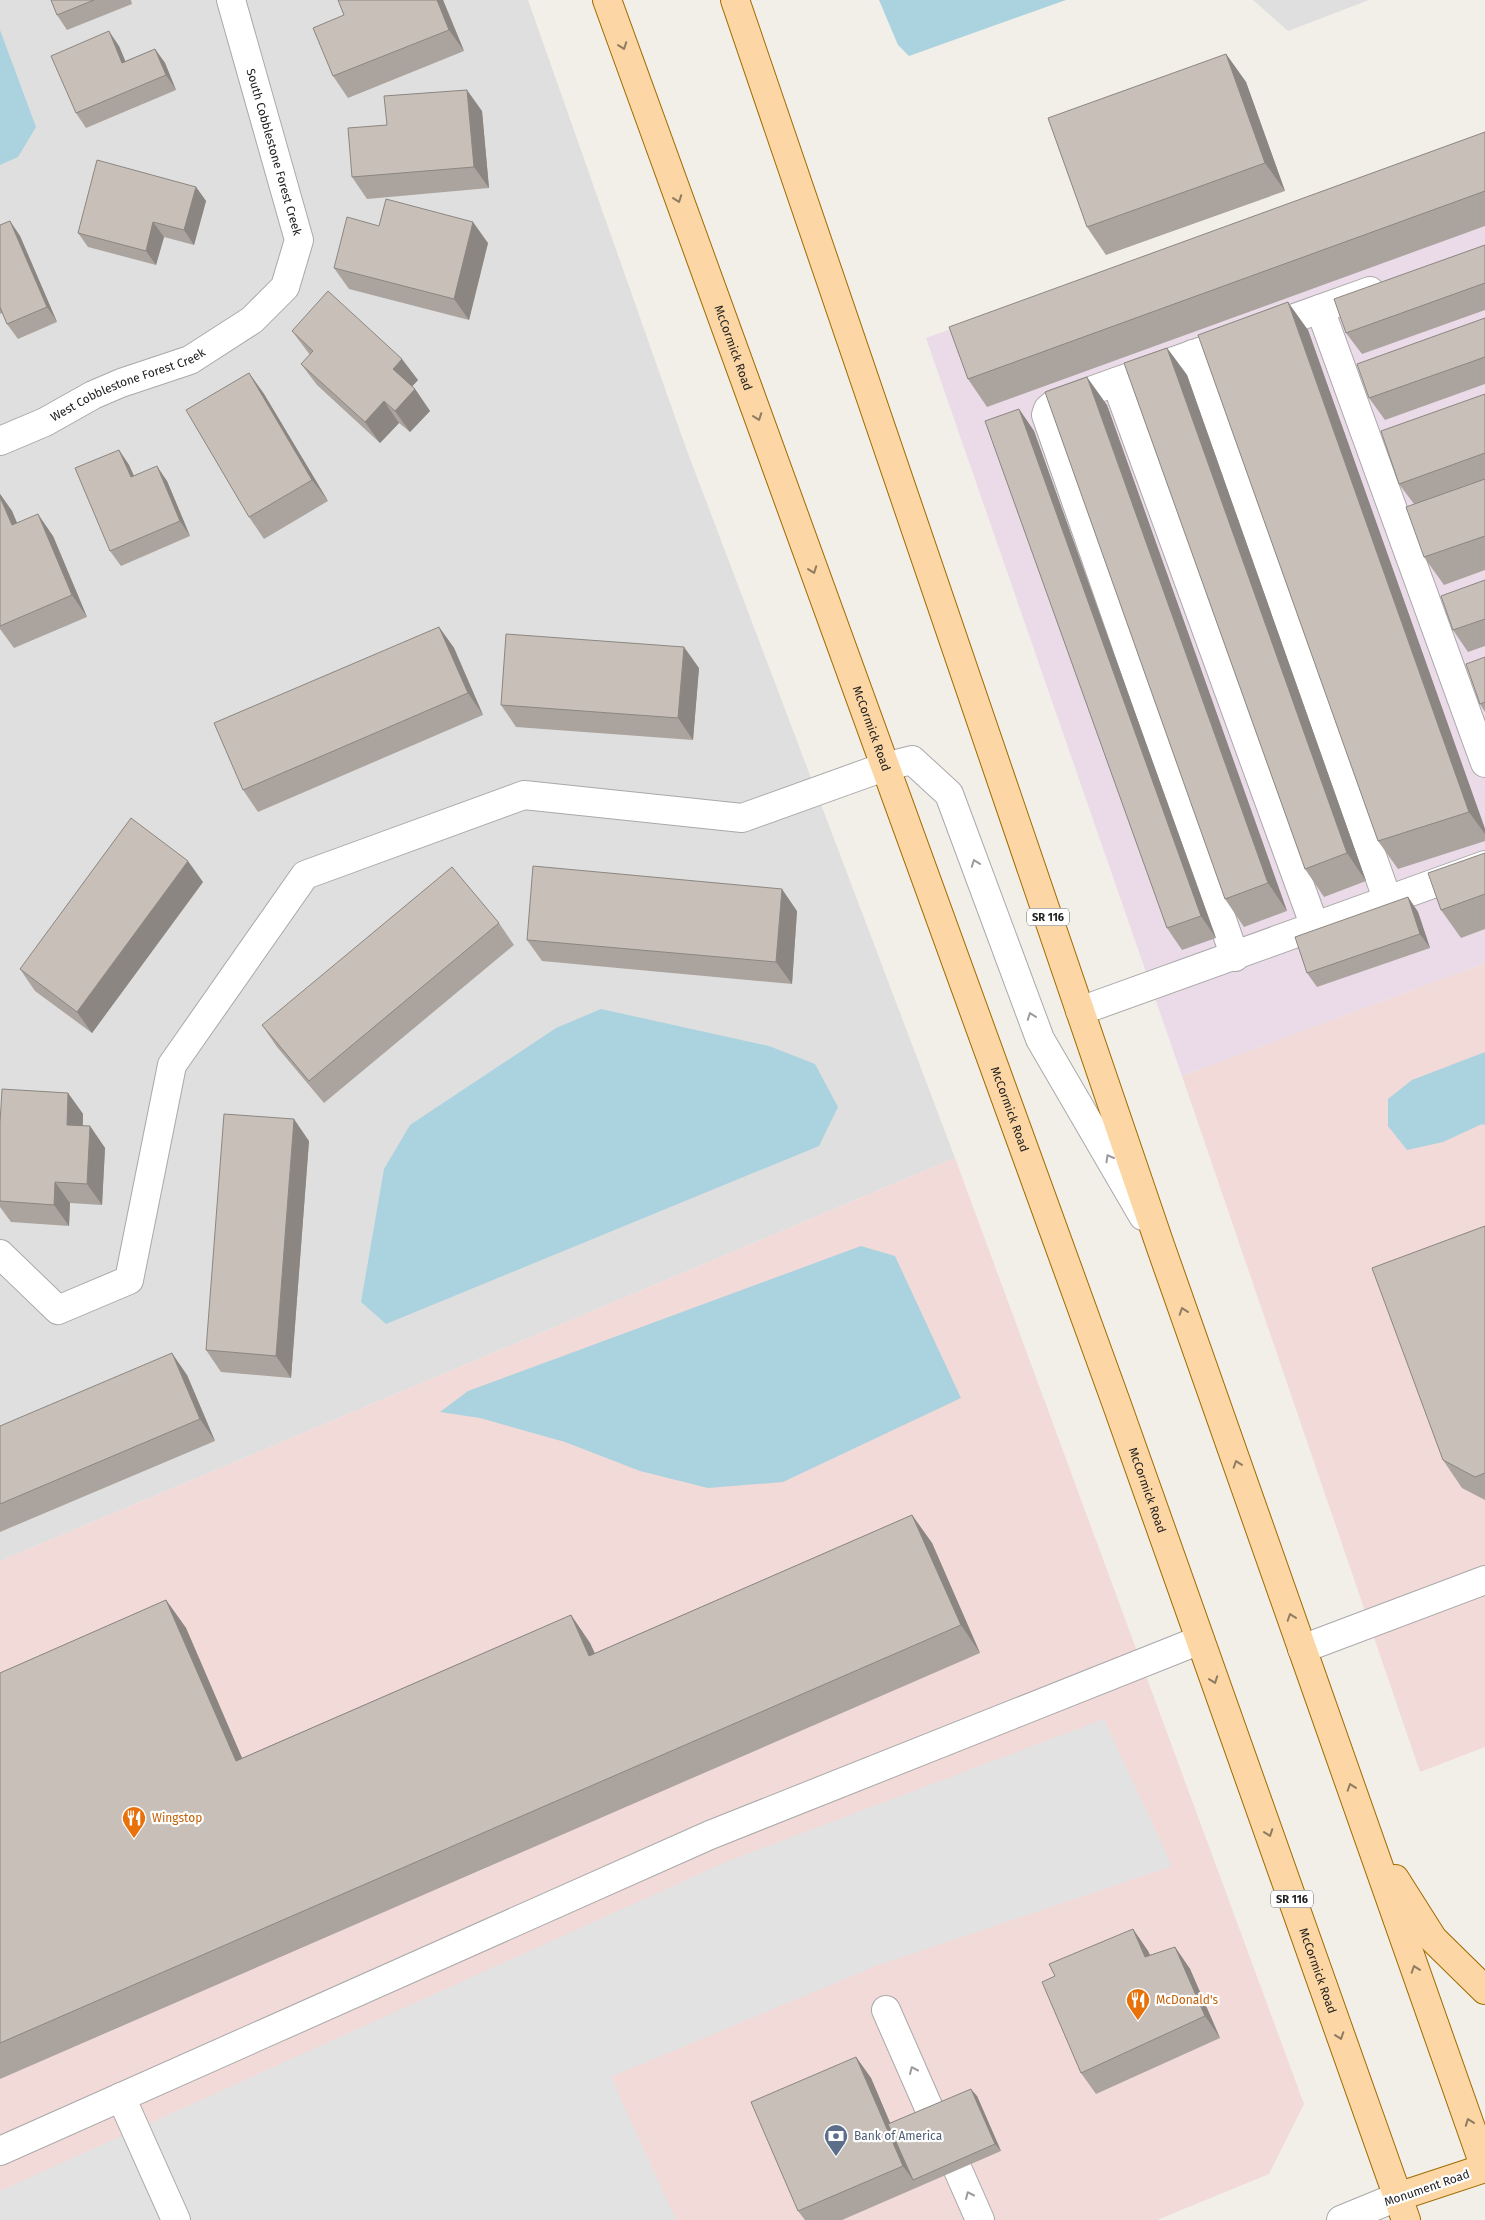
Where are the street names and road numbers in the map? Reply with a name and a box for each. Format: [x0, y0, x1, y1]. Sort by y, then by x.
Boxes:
street label: South Cobblestone Forest Creek [243, 67, 305, 238]
street label: McCormick Road [711, 303, 755, 392]
street label: West Cobblestone Forest Creek [48, 345, 208, 424]
street label: McCormick Road [850, 684, 893, 773]
road number: SR 116 [1027, 909, 1069, 926]
street label: McCormick Road [988, 1065, 1032, 1154]
street label: McCormick Road [1126, 1445, 1169, 1535]
road number: SR 116 [1271, 1890, 1313, 1908]
street label: McCormick Road [1296, 1926, 1339, 2015]
street label: Monument Road [1382, 2167, 1472, 2209]

